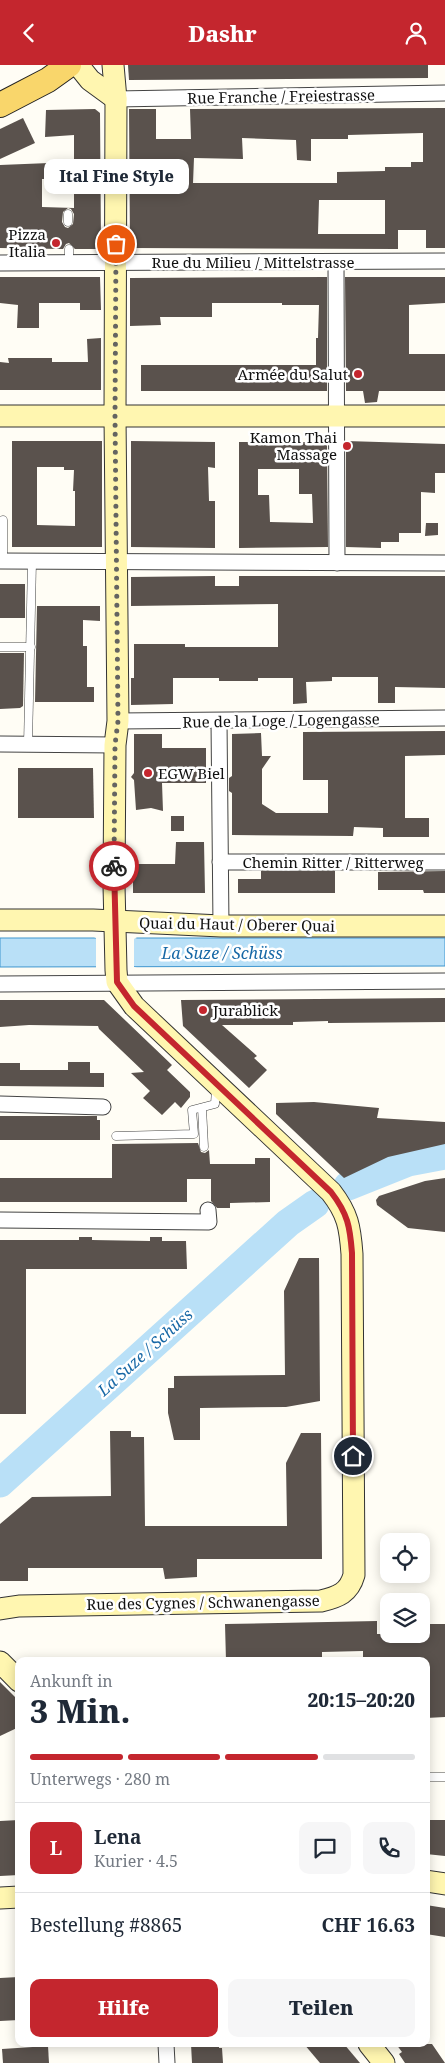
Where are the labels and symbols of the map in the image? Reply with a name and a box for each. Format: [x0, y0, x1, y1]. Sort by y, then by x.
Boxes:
street label: Rue Franche / Freiestrasse [187, 84, 375, 108]
callout: Ital Fine Style [44, 159, 188, 194]
pin [95, 223, 137, 265]
place label: Pizza Italia [8, 224, 46, 261]
marker: Pizza Italia [50, 237, 62, 249]
street label: Rue du Milieu / Mittelstrasse [152, 252, 354, 272]
place label: Armée du Salut [238, 364, 348, 384]
marker: Armée du Salut [352, 368, 364, 380]
place label: Kamon Thai Massage [250, 427, 337, 464]
marker: Kamon Thai Massage [341, 440, 353, 452]
street label: Rue de la Loge / Logengasse [182, 708, 380, 732]
place label: EGW Biel [158, 763, 225, 783]
marker: EGW Biel [142, 767, 154, 779]
courier [89, 841, 139, 891]
street label: Chemin Ritter / Ritterweg [242, 852, 424, 872]
street label: Quai du Haut / Oberer Quai [139, 912, 335, 936]
water label: La Suze / Schüss [160, 942, 283, 964]
place label: Jurablick [212, 1000, 278, 1020]
marker: Jurablick [197, 1004, 209, 1016]
water label: La Suze / Schüss [92, 1303, 197, 1401]
pin [332, 1435, 374, 1477]
street label: Rue des Cygnes / Schwanengasse [86, 1590, 320, 1614]

